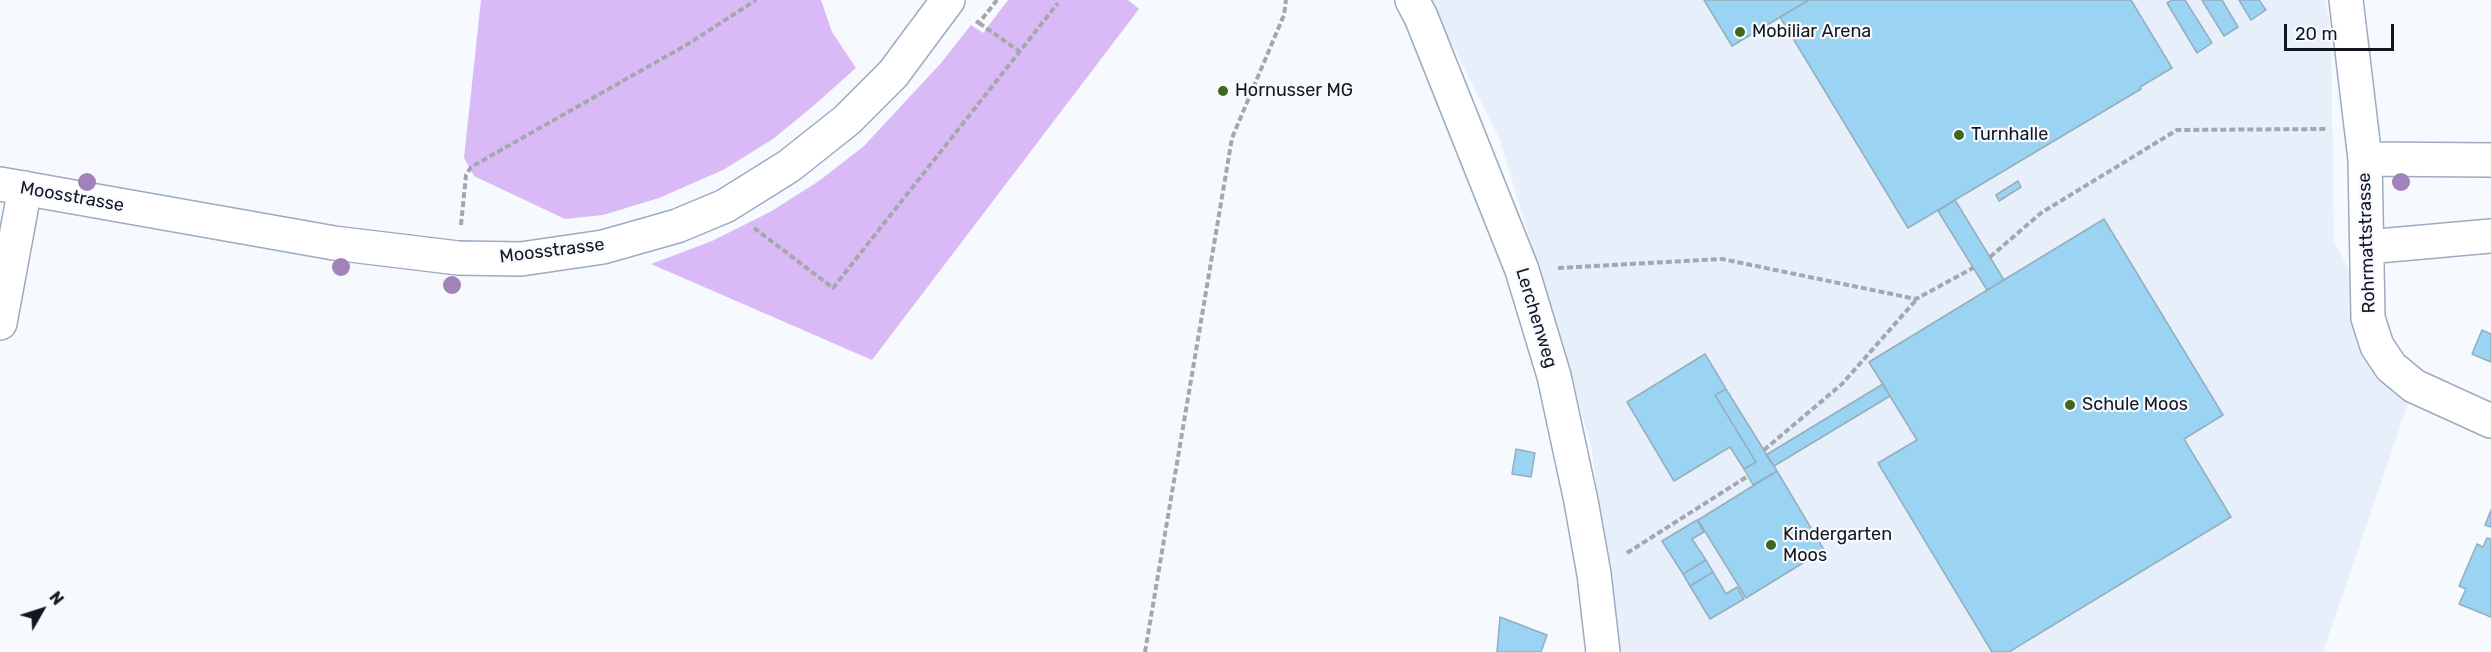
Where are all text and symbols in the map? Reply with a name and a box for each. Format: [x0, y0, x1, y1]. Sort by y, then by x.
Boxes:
scale bar [2287, 12, 2396, 50]
place label: Mobiliar Arena [1752, 21, 1871, 43]
text: 20 m [2295, 23, 2337, 45]
marker: Mobiliar Arena [1733, 25, 1747, 39]
place label: Hornusser MG [1235, 80, 1353, 102]
marker: Hornusser MG [1216, 84, 1230, 98]
place label: Turnhalle [1971, 124, 2048, 146]
marker: Turnhalle [1952, 128, 1966, 142]
street label: Rohrmattstrasse [2354, 172, 2380, 314]
street label: Moosstrasse [18, 177, 126, 217]
street label: Moosstrasse [498, 234, 606, 268]
street label: Lerchenweg [1511, 265, 1561, 371]
place label: Schule Moos [2082, 394, 2188, 416]
marker: Schule Moos [2063, 398, 2077, 412]
place label: Kindergarten Moos [1783, 524, 1892, 566]
marker: Kindergarten Moos [1764, 538, 1778, 552]
north arrow [12, 580, 72, 640]
text: N [45, 588, 67, 609]

